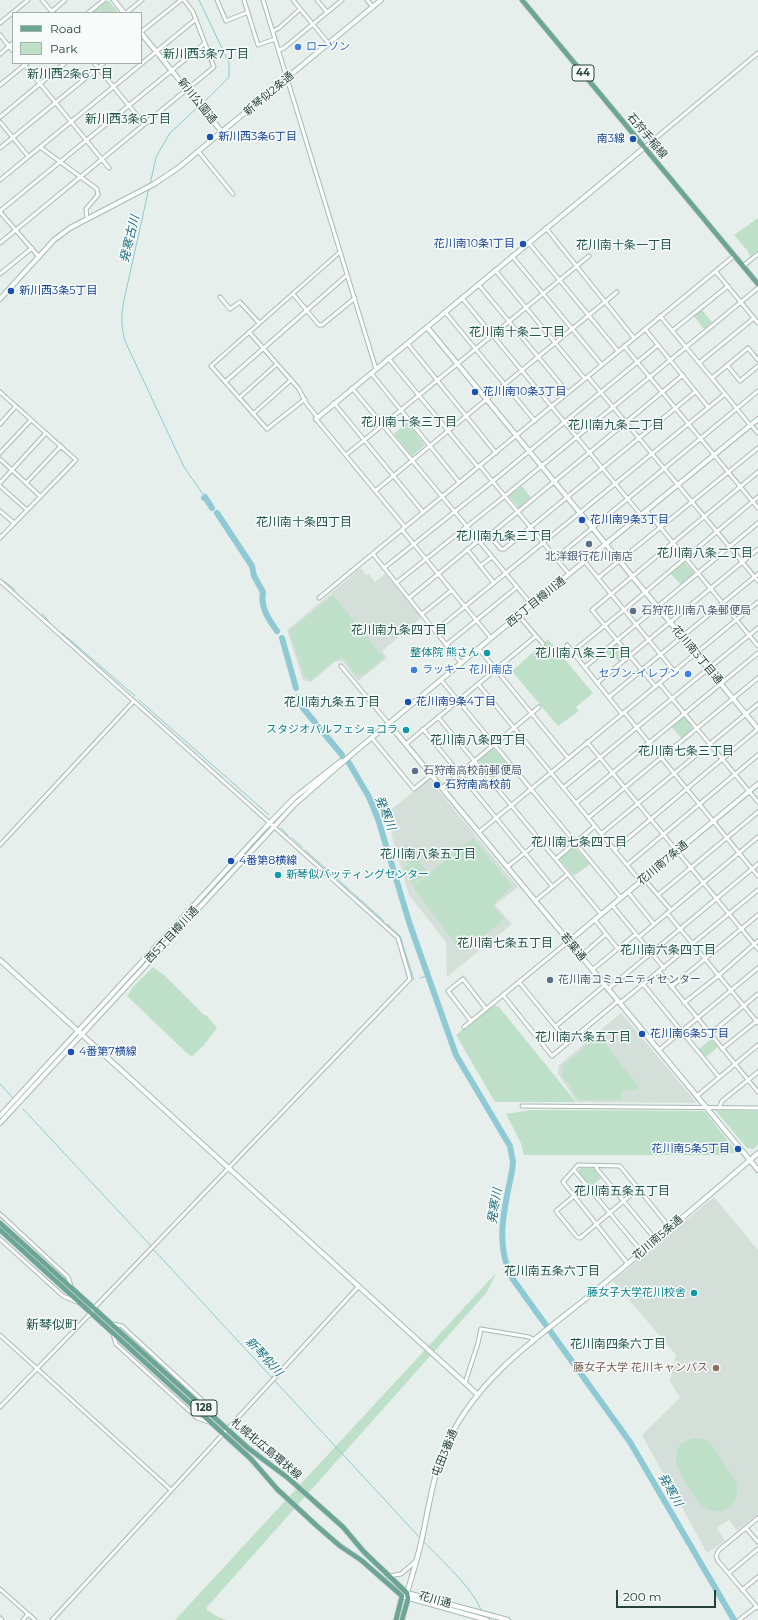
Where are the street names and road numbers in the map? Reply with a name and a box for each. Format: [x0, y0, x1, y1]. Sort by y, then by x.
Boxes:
road number: 44 [572, 65, 594, 81]
street label: 新琴似2条通 [241, 69, 297, 119]
street label: 新川公園通 [175, 75, 219, 127]
street label: 石狩手稲線 [624, 111, 670, 161]
street label: 西5丁目樽川通 [504, 574, 568, 630]
street label: 花川南3丁目通 [669, 623, 725, 687]
street label: 花川南7条通 [635, 838, 691, 888]
street label: 西5丁目樽川通 [143, 904, 201, 966]
street label: 若葉通 [557, 930, 589, 964]
street label: 花川南5条通 [631, 1213, 685, 1263]
road number: 128 [191, 1400, 217, 1416]
street label: 札幌北広島環状線 [228, 1416, 304, 1482]
street label: 屯田3番通 [429, 1427, 461, 1479]
street label: 花川通 [417, 1589, 453, 1611]

